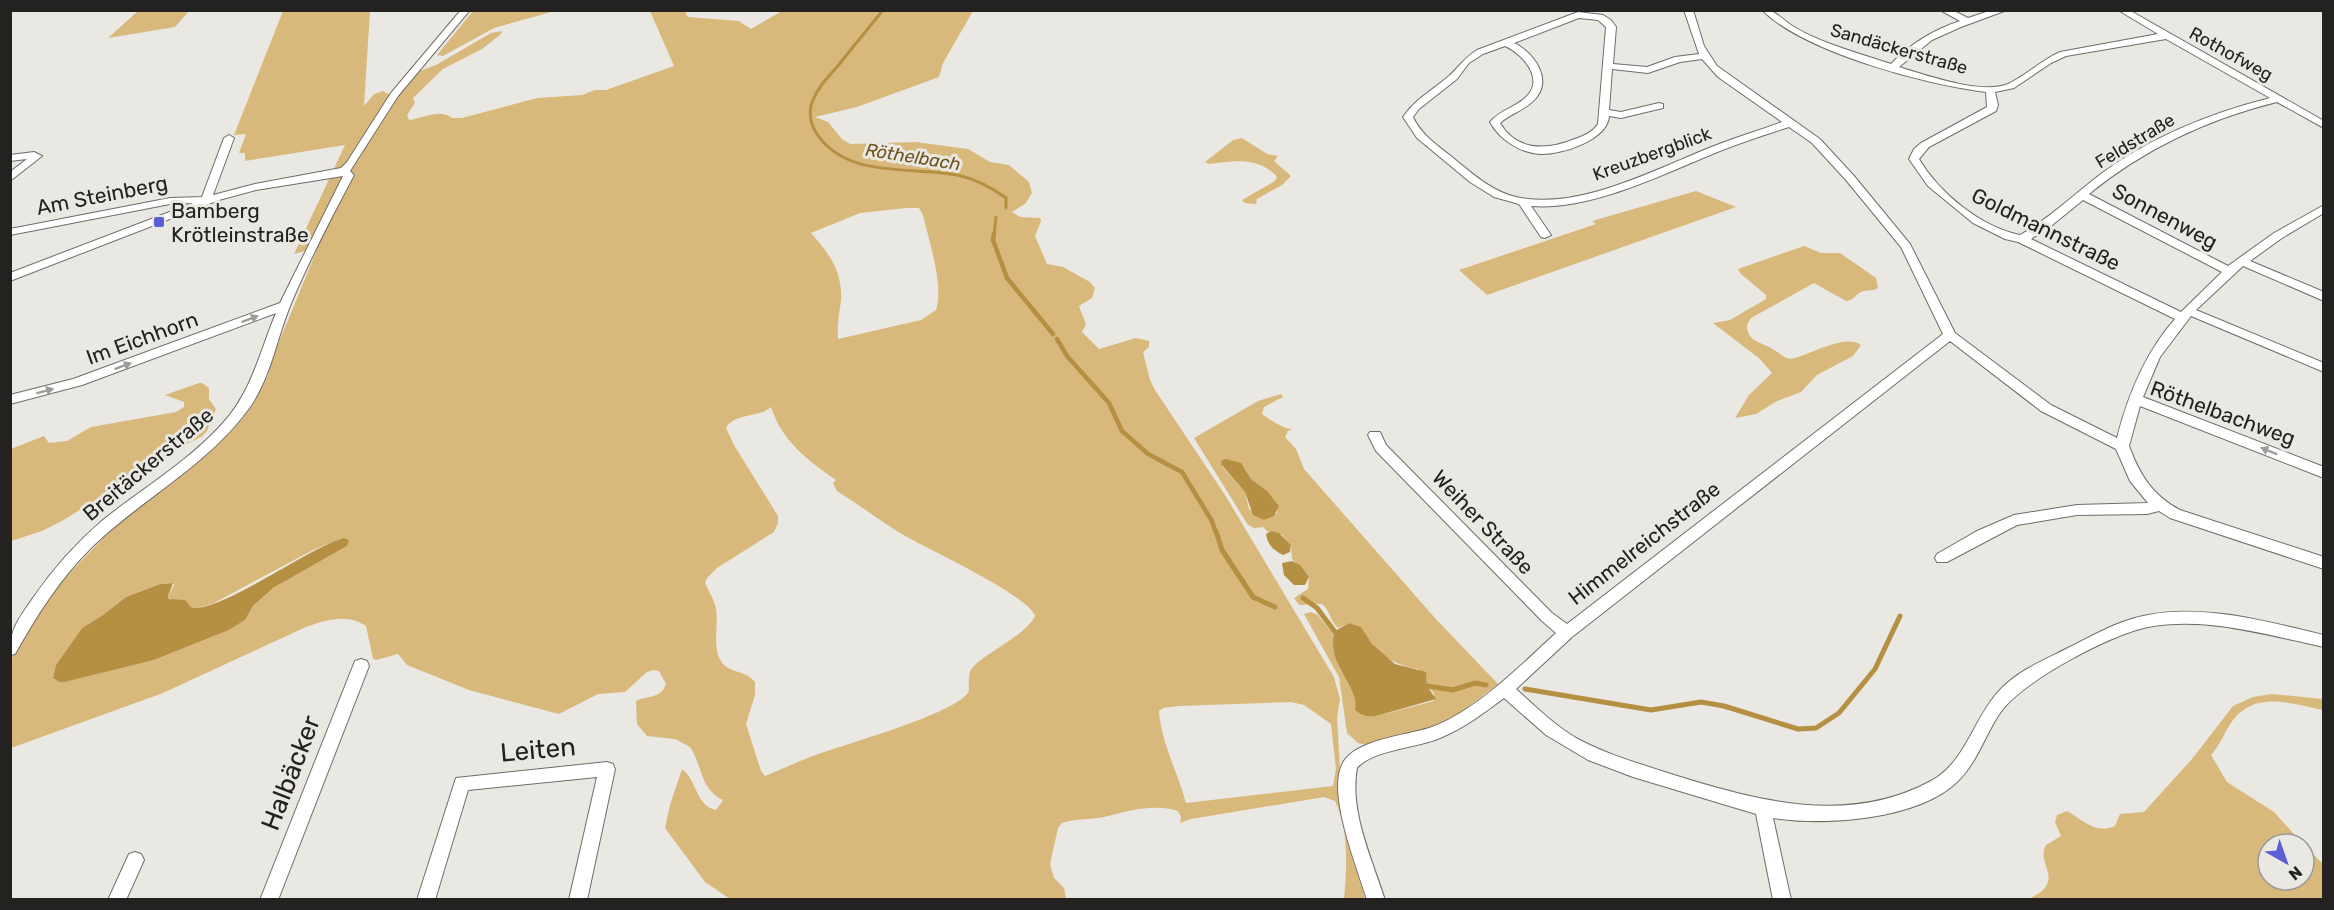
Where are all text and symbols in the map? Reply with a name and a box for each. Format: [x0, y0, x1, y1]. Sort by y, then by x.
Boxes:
street label: Sandäckerstraße [1828, 19, 1970, 79]
street label: Rothofweg [2185, 22, 2277, 86]
street label: Feldstraße [2091, 109, 2179, 173]
street label: Kreuzbergblick [1590, 122, 1715, 186]
water label: Röthelbach [864, 139, 962, 175]
street label: Am Steinberg [34, 170, 170, 220]
street label: Sonnenweg [2108, 178, 2222, 254]
street label: Goldmannstraße [1968, 182, 2124, 276]
place label: Bamberg Krötleinstraße [171, 198, 309, 247]
marker: Bamberg Krötleinstraße [152, 215, 166, 229]
street label: Im Eichhorn [83, 306, 201, 370]
one-way arrow [241, 313, 259, 323]
one-way arrow [115, 360, 133, 370]
street label: Röthelbachweg [2147, 375, 2299, 451]
one-way arrow [36, 386, 54, 395]
street label: Breitäckerstraße [78, 402, 218, 526]
one-way arrow [2260, 446, 2278, 455]
street label: Weiher Straße [1427, 465, 1539, 579]
street label: Himmelreichstraße [1563, 476, 1725, 610]
street label: Halbäcker [255, 711, 327, 835]
street label: Leiten [499, 731, 577, 769]
north arrow [2256, 832, 2316, 892]
text: N [2285, 862, 2306, 884]

